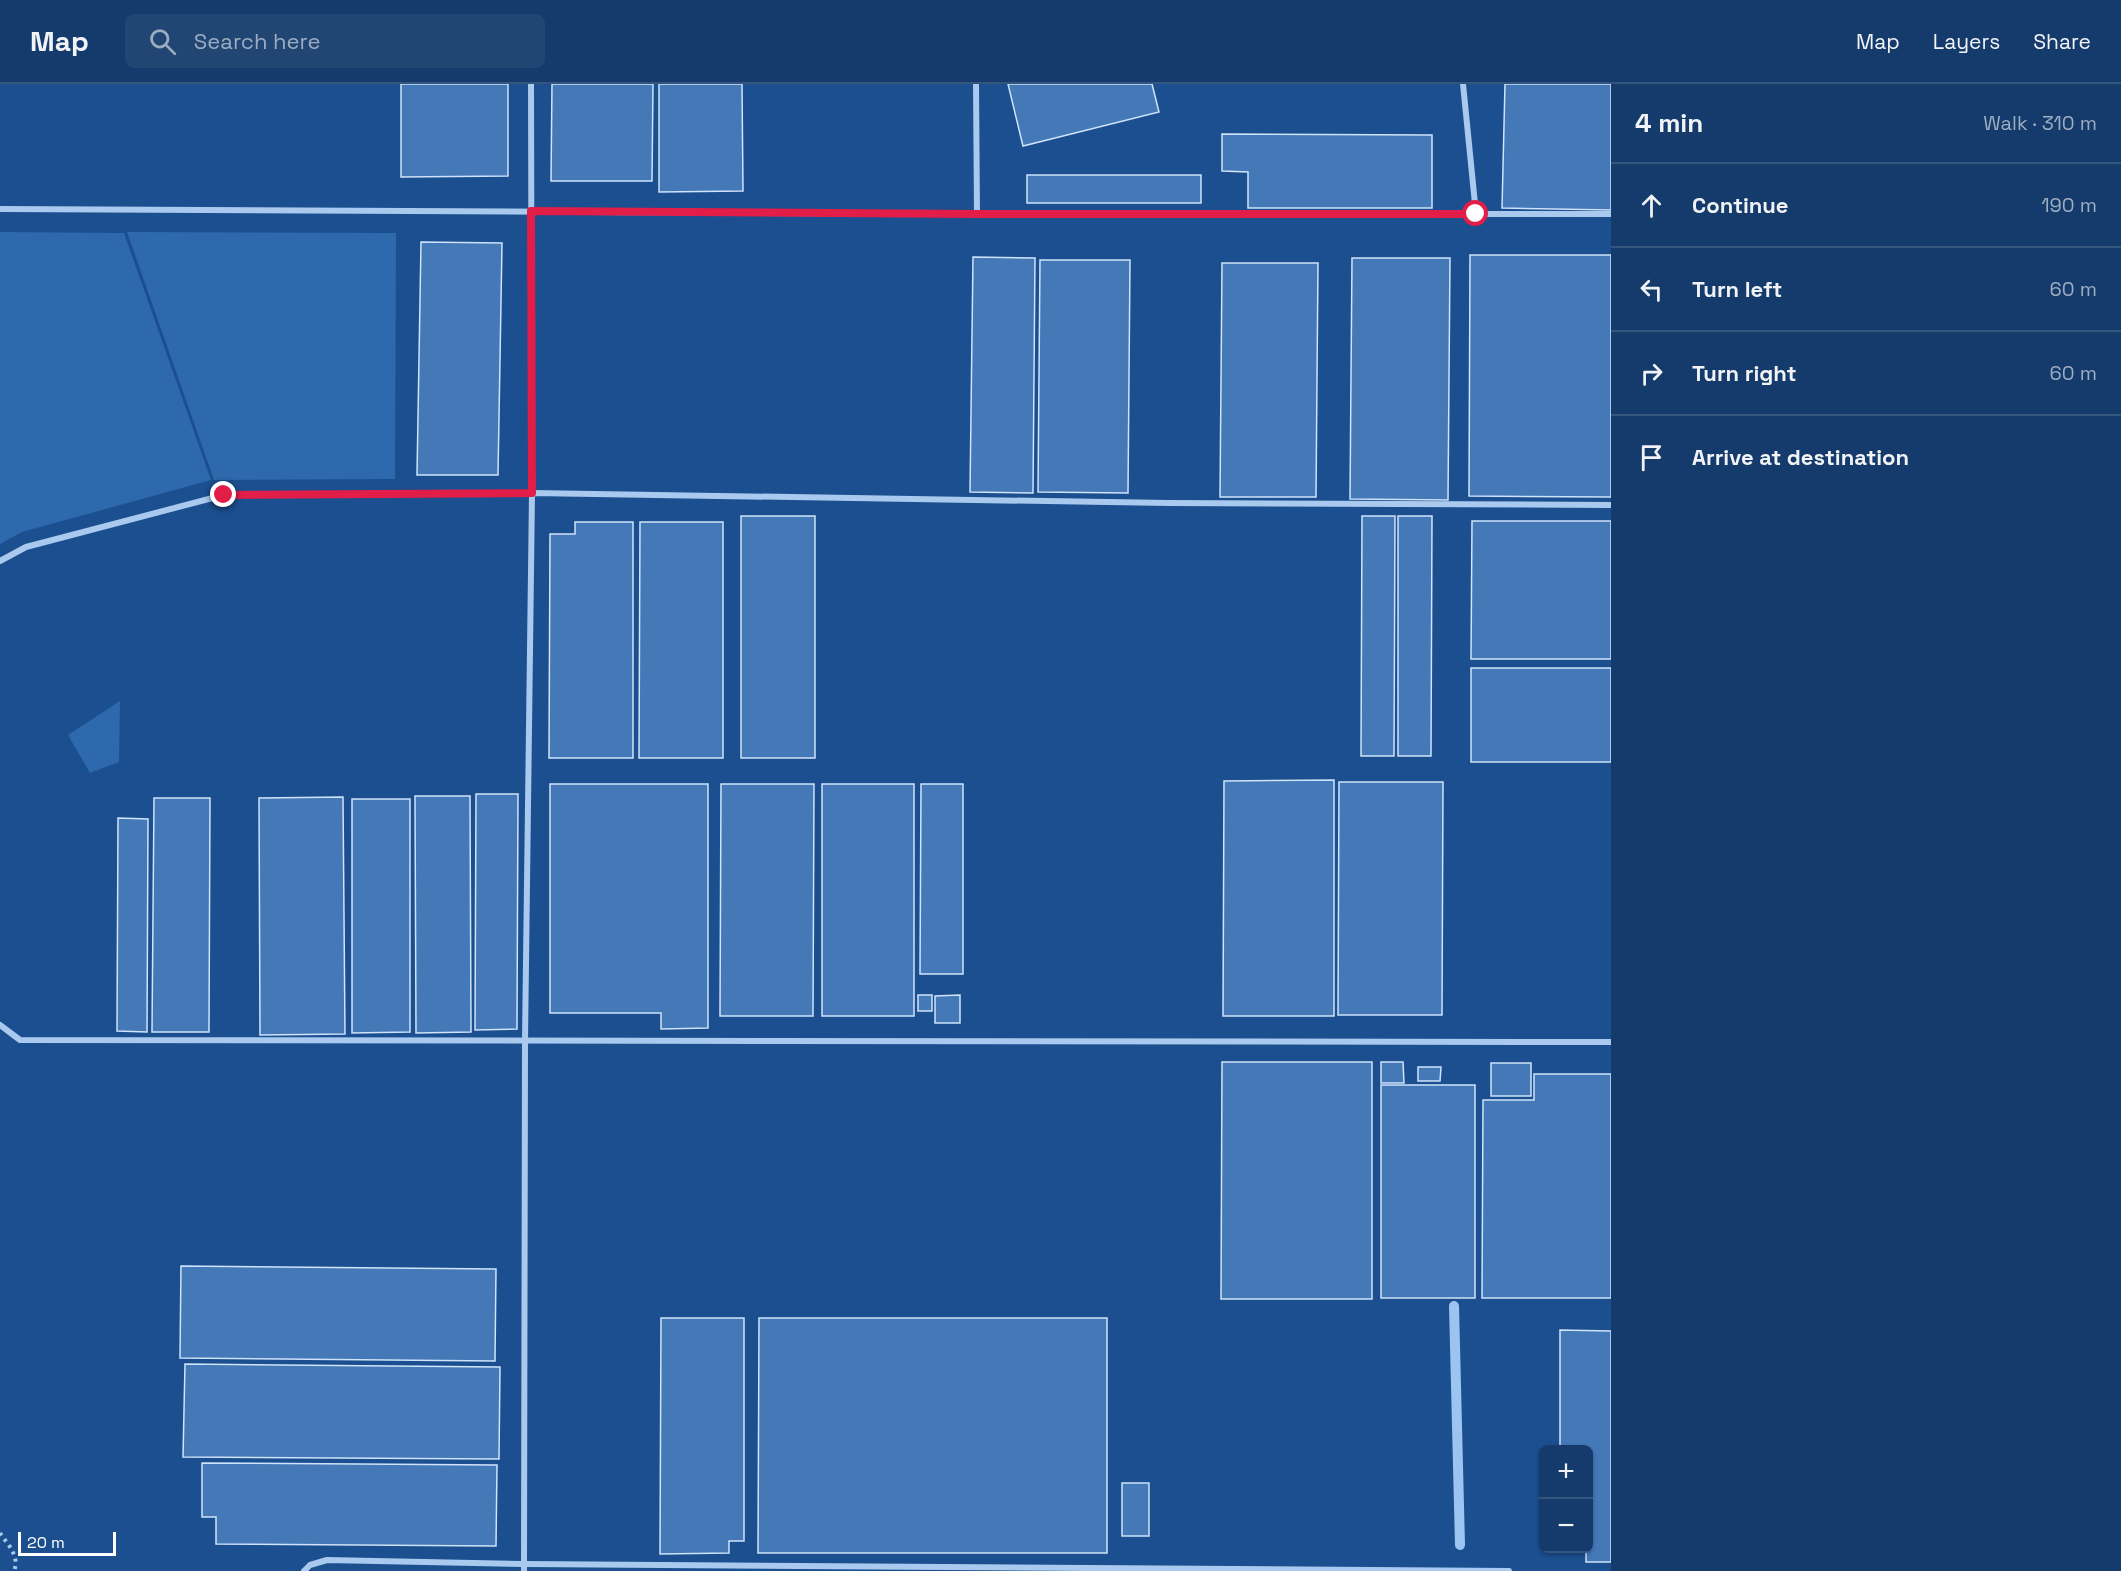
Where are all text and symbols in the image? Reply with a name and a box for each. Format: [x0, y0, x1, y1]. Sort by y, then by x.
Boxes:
search box [125, 14, 545, 68]
text: Map [30, 23, 89, 59]
icon: search [146, 25, 179, 58]
text: Search here [194, 27, 321, 55]
text: Map [1856, 28, 1900, 55]
text: Layers [1933, 28, 2000, 55]
text: Share [2033, 28, 2091, 55]
text: 4 min [1635, 106, 1703, 140]
text: Walk · 310 m [1983, 110, 2097, 136]
icon: ahead [1635, 189, 1668, 222]
text: Continue [1692, 191, 1788, 219]
text: 190 m [2041, 192, 2097, 218]
route start [1462, 200, 1488, 226]
icon: left [1635, 273, 1668, 306]
text: Turn left [1692, 275, 1782, 303]
text: 60 m [2050, 276, 2097, 302]
icon: right [1635, 357, 1668, 390]
text: Turn right [1692, 359, 1797, 387]
text: 60 m [2050, 360, 2097, 386]
icon: arrive [1635, 441, 1668, 474]
text: Arrive at destination [1692, 443, 1909, 471]
route end [210, 481, 236, 507]
map controls [1539, 1445, 1593, 1553]
button: + [1539, 1445, 1593, 1499]
button: − [1539, 1499, 1593, 1553]
scale bar [18, 1529, 116, 1556]
text: 20 m [27, 1532, 65, 1553]

